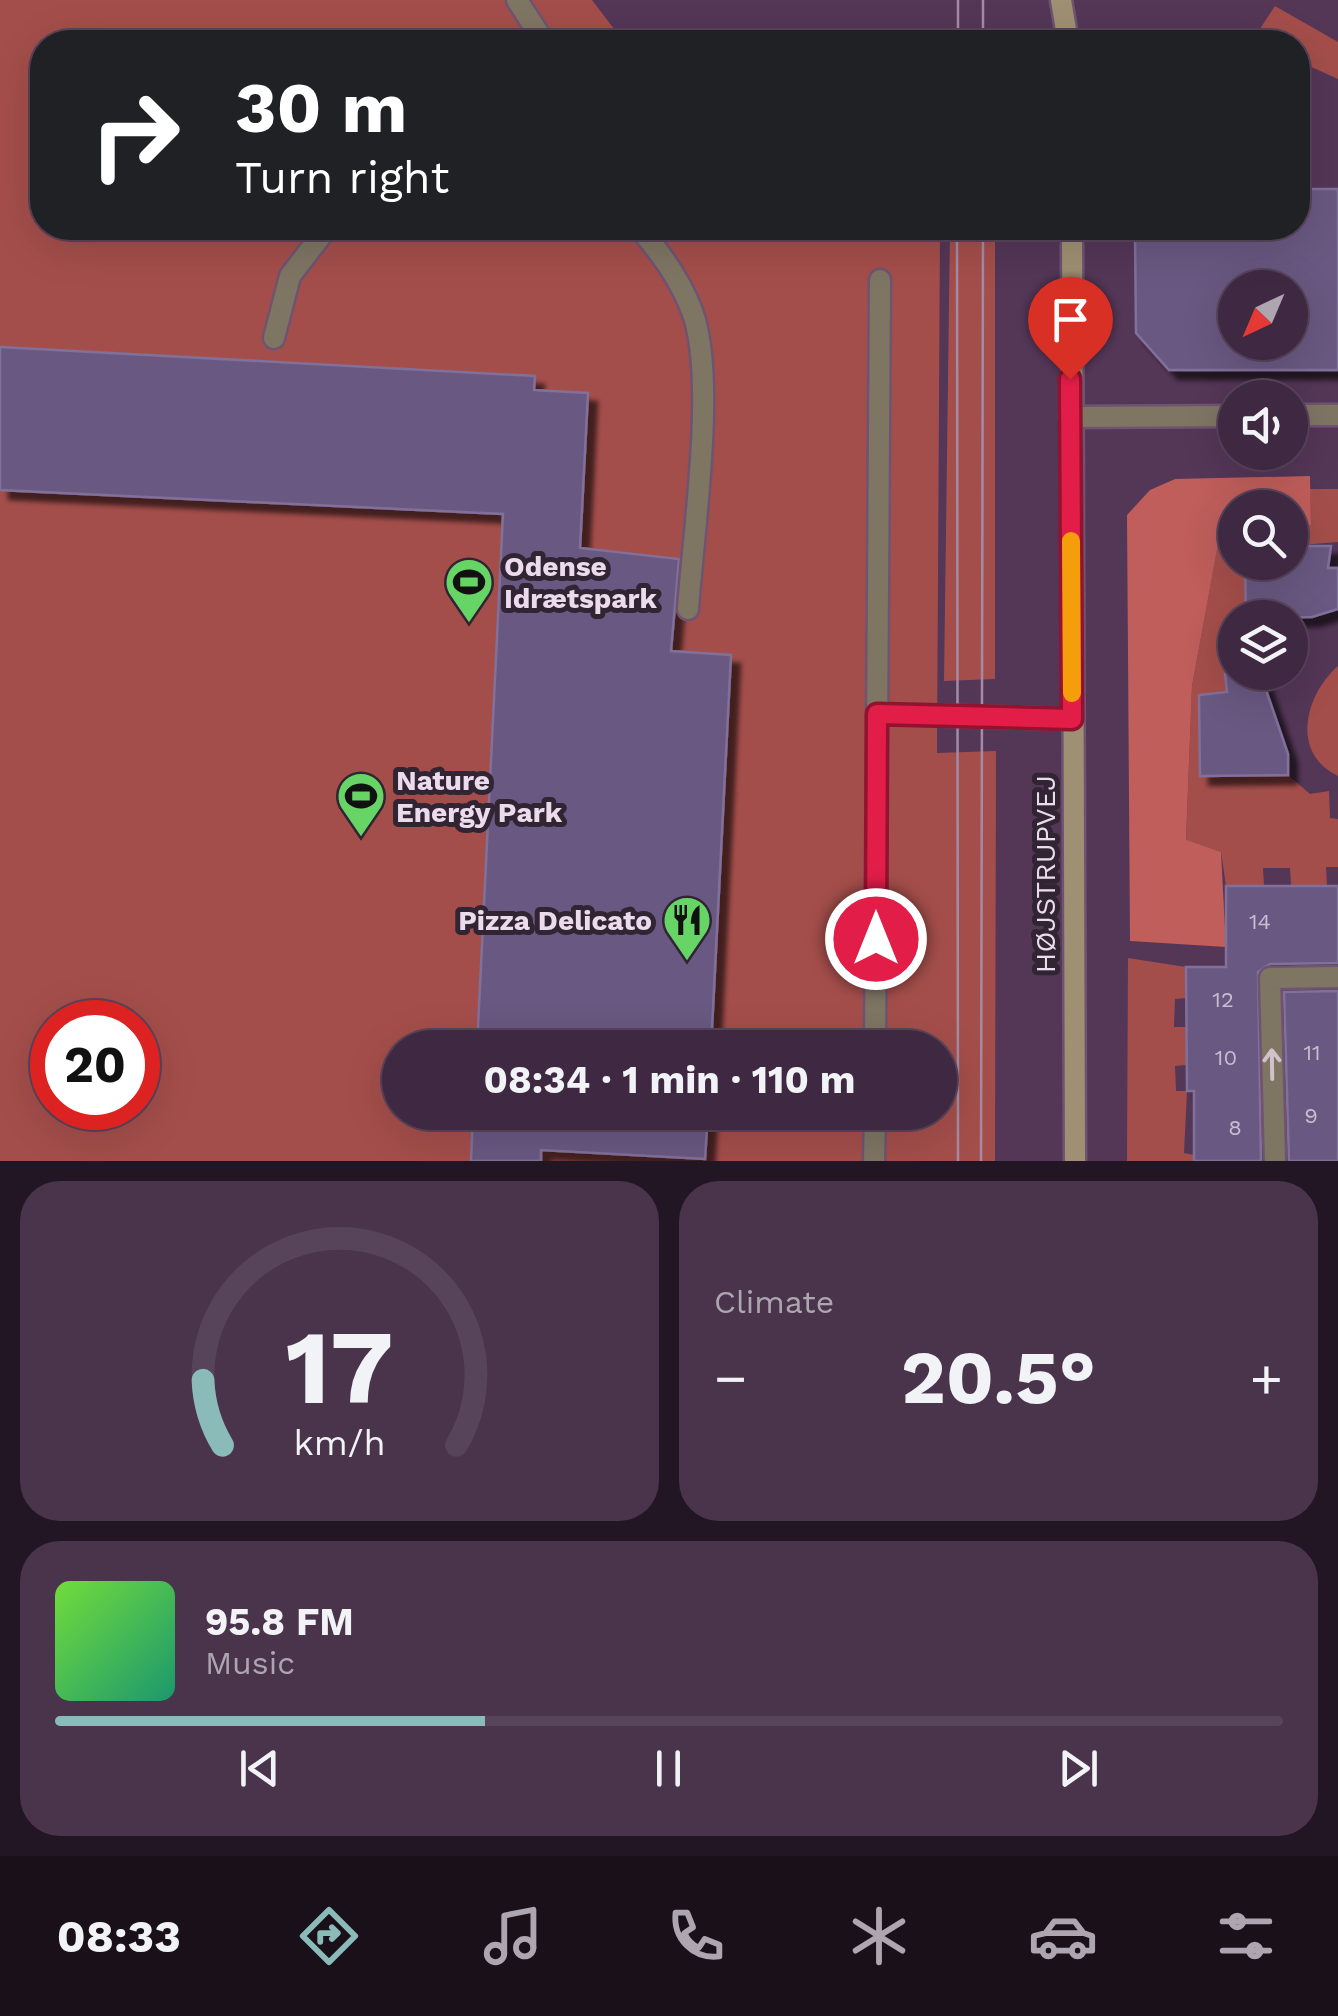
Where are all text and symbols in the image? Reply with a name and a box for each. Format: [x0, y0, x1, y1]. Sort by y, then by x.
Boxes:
text: 30 m [235, 67, 407, 149]
icon: right [70, 70, 200, 200]
text: Turn right [235, 151, 449, 204]
north arrow [1218, 270, 1308, 360]
map controls [1218, 270, 1308, 690]
pin [1028, 277, 1113, 380]
icon: arrive [1043, 292, 1098, 347]
button: sound [1218, 380, 1308, 470]
button: search [1218, 490, 1308, 580]
place label: Odense Idrætspark [504, 550, 658, 615]
sports icon: Odense Idrætspark [443, 556, 495, 624]
button: layers [1218, 600, 1308, 690]
place label: Nature Energy Park [396, 764, 563, 829]
sports icon: Nature Energy Park [335, 770, 387, 838]
street label: HØJSTRUPVEJ [1029, 775, 1062, 973]
position arrow [824, 887, 928, 991]
restaurant icon: Pizza Delicato [661, 894, 713, 962]
place label: Pizza Delicato [458, 904, 652, 937]
house number: 14 [1249, 909, 1271, 934]
house number: 12 [1212, 987, 1234, 1012]
speed limit sign: 20 [30, 1000, 160, 1130]
house number: 11 [1303, 1040, 1321, 1065]
house number: 10 [1215, 1045, 1237, 1070]
one-way arrow [1262, 1048, 1281, 1080]
text: 08:34 · 1 min · 110 m [483, 1058, 856, 1102]
house number: 9 [1304, 1103, 1318, 1128]
house number: 8 [1228, 1115, 1242, 1140]
text: Climate [714, 1283, 834, 1321]
text: 17 [285, 1306, 394, 1428]
text: 20.5° [901, 1333, 1096, 1421]
text: − [714, 1346, 747, 1410]
text: + [1250, 1346, 1283, 1410]
text: km/h [293, 1422, 386, 1464]
text: 95.8 FM [205, 1600, 354, 1644]
text: Music [205, 1644, 295, 1682]
icon: previous [232, 1741, 287, 1796]
icon: pause [641, 1741, 696, 1796]
icon: next [1051, 1741, 1106, 1796]
icon: directions [294, 1901, 364, 1971]
icon: music [478, 1901, 548, 1971]
icon: phone [661, 1901, 731, 1971]
icon: climate [844, 1901, 914, 1971]
icon: car [1028, 1901, 1098, 1971]
icon: filters [1211, 1901, 1281, 1971]
text: 08:33 [57, 1910, 181, 1963]

